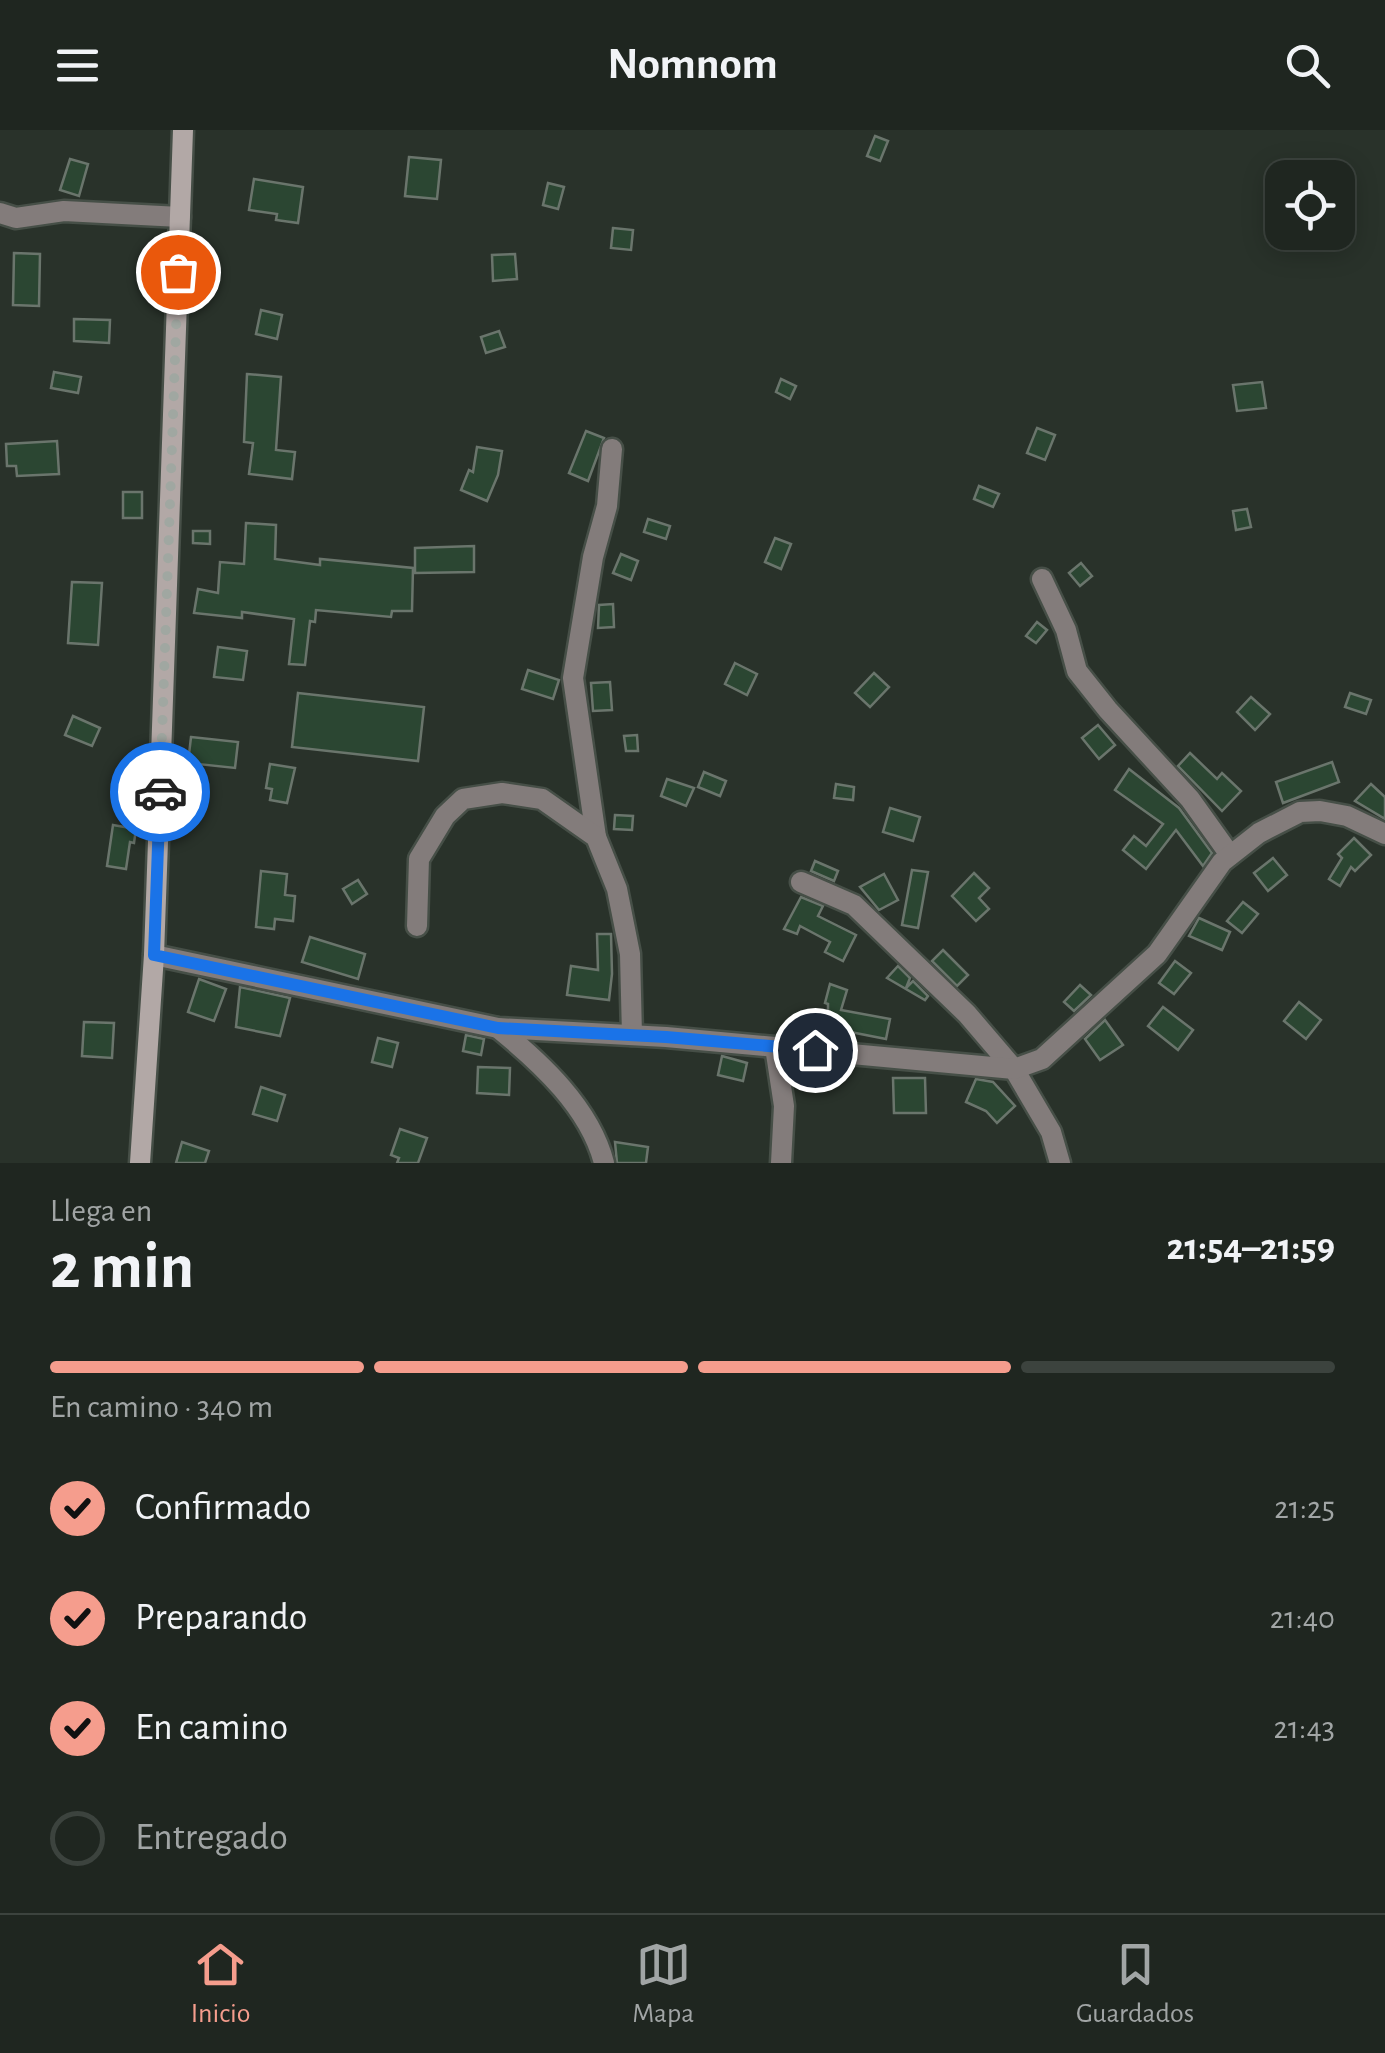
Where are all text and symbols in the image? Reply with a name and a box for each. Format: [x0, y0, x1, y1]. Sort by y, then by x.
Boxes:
icon: menu [50, 38, 105, 93]
icon: search [1280, 38, 1335, 93]
text: Nomnom [607, 42, 778, 87]
map controls [1265, 160, 1355, 250]
button: locate [1265, 160, 1355, 250]
pin [136, 230, 221, 315]
icon: bag [151, 245, 206, 300]
courier [110, 742, 210, 842]
icon: car [133, 765, 188, 820]
pin [773, 1008, 858, 1093]
icon: home [788, 1023, 843, 1078]
text: Llega en [50, 1195, 152, 1227]
text: 21:54–21:59 [1167, 1229, 1335, 1267]
text: 2 min [50, 1235, 194, 1300]
text: En camino · 340 m [50, 1391, 273, 1423]
icon: check [50, 1481, 105, 1536]
text: Confirmado [135, 1489, 311, 1527]
text: 21:25 [1274, 1492, 1335, 1524]
icon: check [50, 1591, 105, 1646]
text: Preparando [135, 1599, 308, 1637]
text: 21:40 [1270, 1602, 1335, 1634]
icon: check [50, 1701, 105, 1756]
text: En camino [135, 1709, 288, 1747]
text: 21:43 [1274, 1712, 1335, 1744]
text: Entregado [135, 1819, 288, 1857]
tab: Inicio [191, 1937, 251, 2031]
tab: Mapa [632, 1937, 694, 2031]
tab: Guardados [1076, 1937, 1194, 2031]

